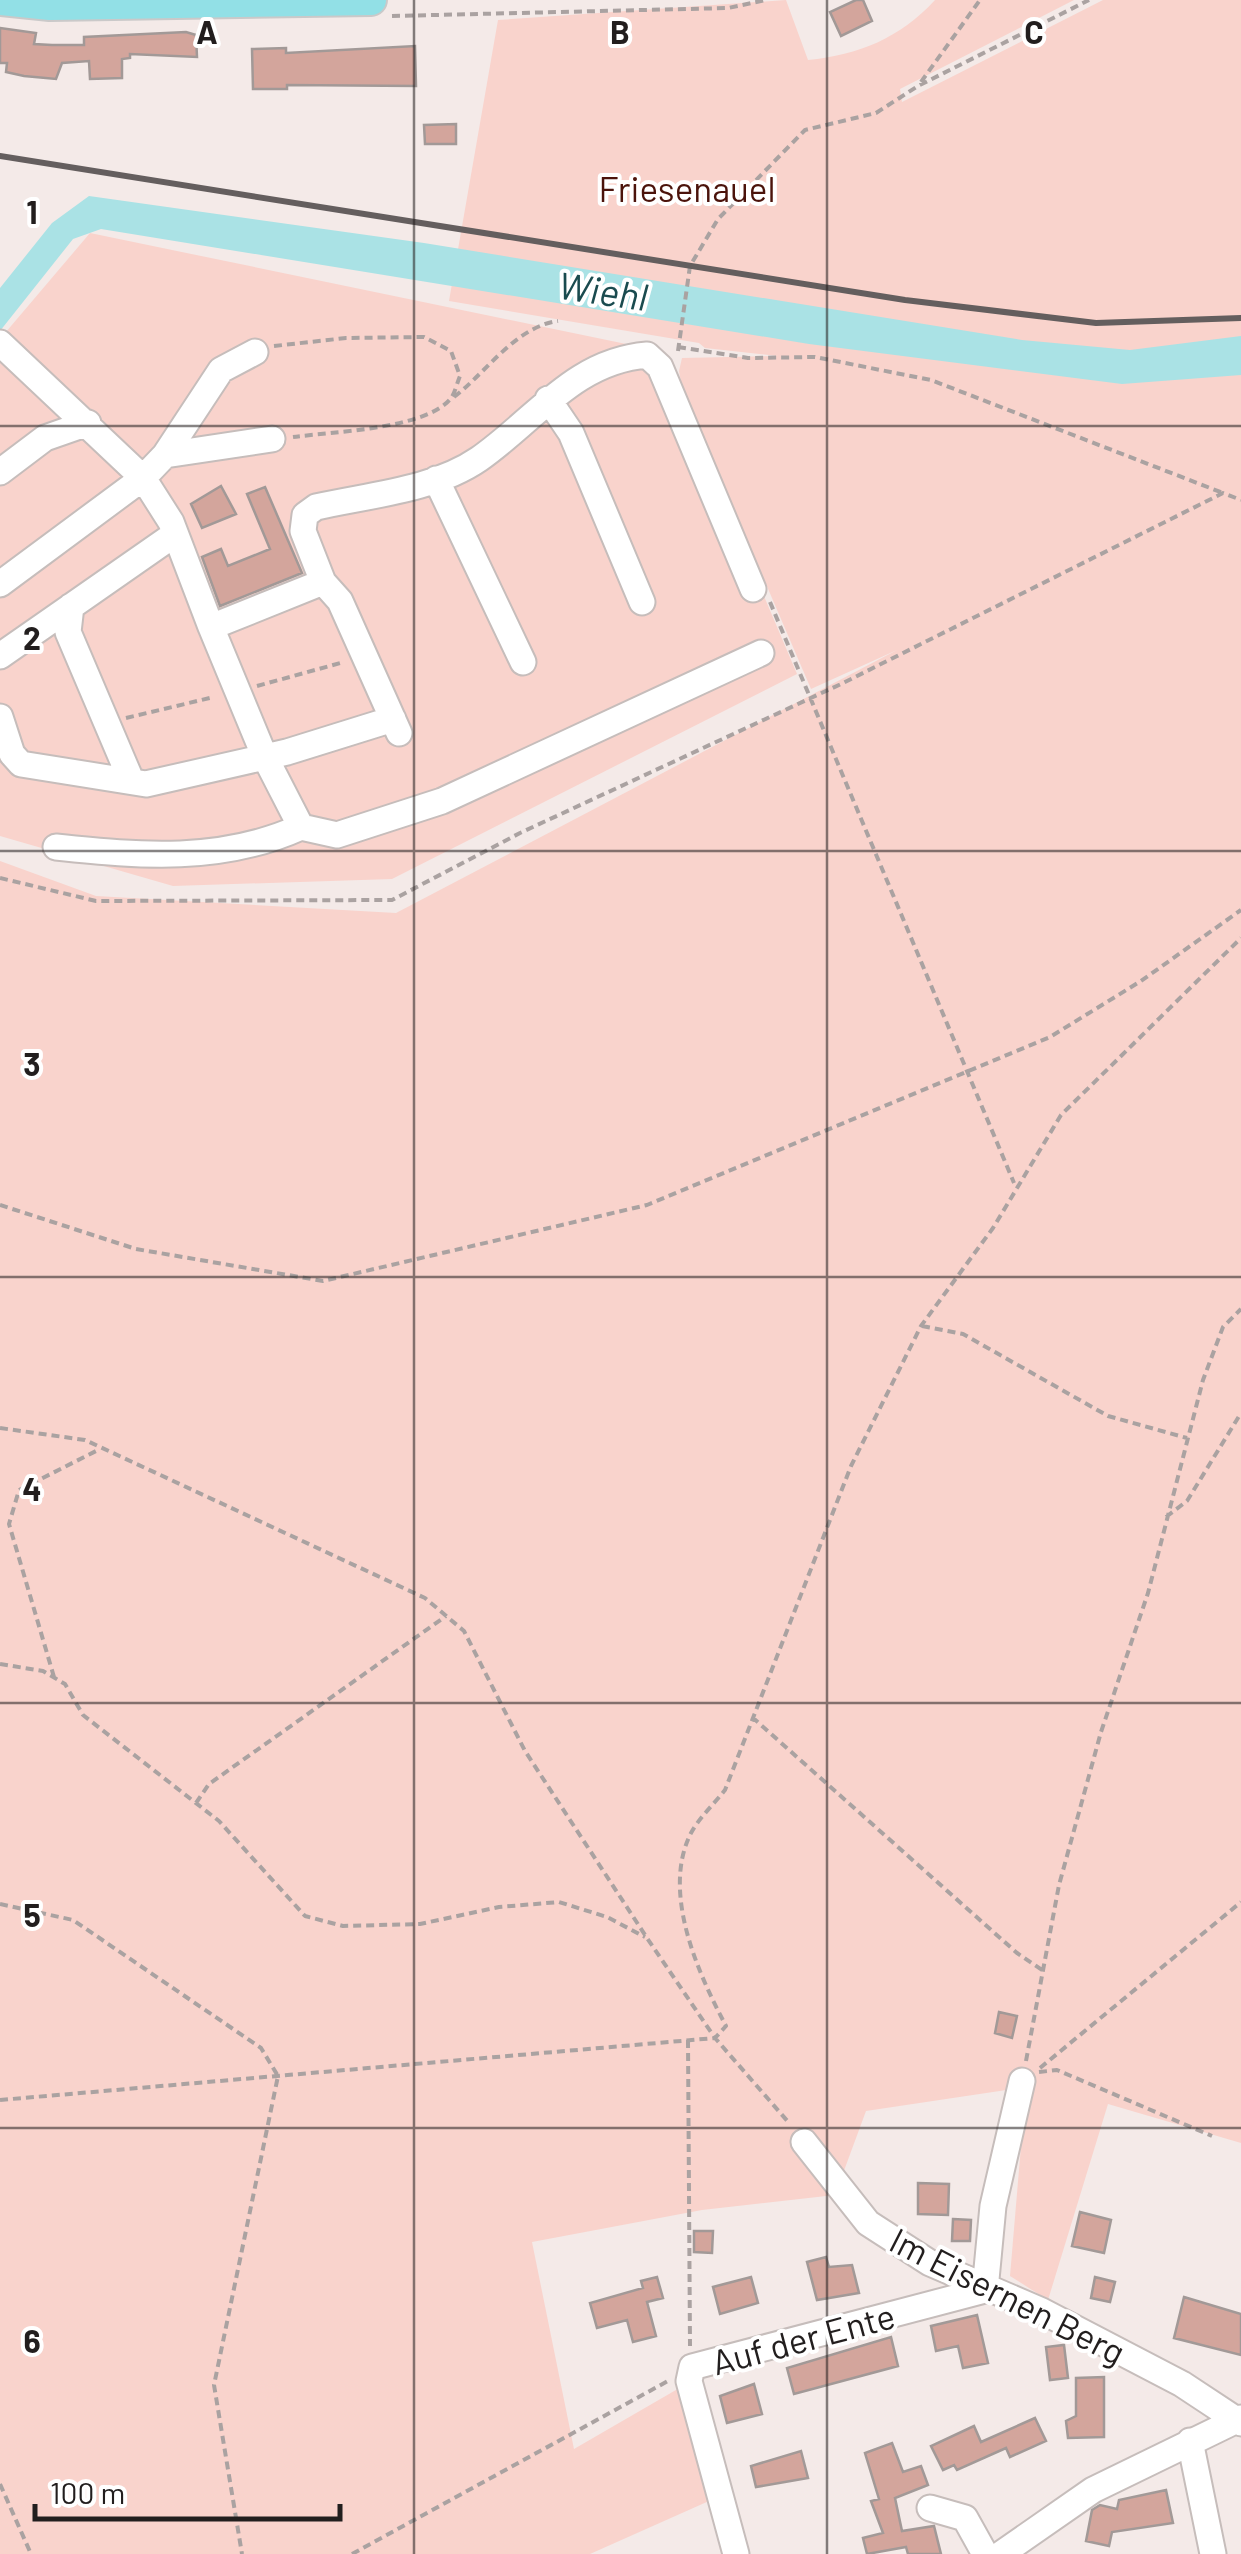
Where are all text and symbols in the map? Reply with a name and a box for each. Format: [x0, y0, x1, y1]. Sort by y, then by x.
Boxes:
text: A [196, 12, 218, 50]
text: B [610, 12, 630, 50]
text: C [1024, 12, 1044, 50]
park label: Friesenauel [598, 167, 776, 209]
text: 1 [26, 192, 38, 230]
water label: Wiehl [555, 261, 651, 319]
text: 2 [23, 618, 41, 656]
text: 3 [23, 1044, 41, 1082]
text: 4 [22, 1469, 42, 1507]
text: 5 [23, 1895, 41, 1933]
street label: Im Eisernen Berg [883, 2218, 1133, 2372]
street label: Auf der Ente [707, 2293, 899, 2383]
text: 6 [23, 2321, 41, 2359]
scale bar [35, 2459, 340, 2521]
text: 100 m [50, 2474, 125, 2510]

